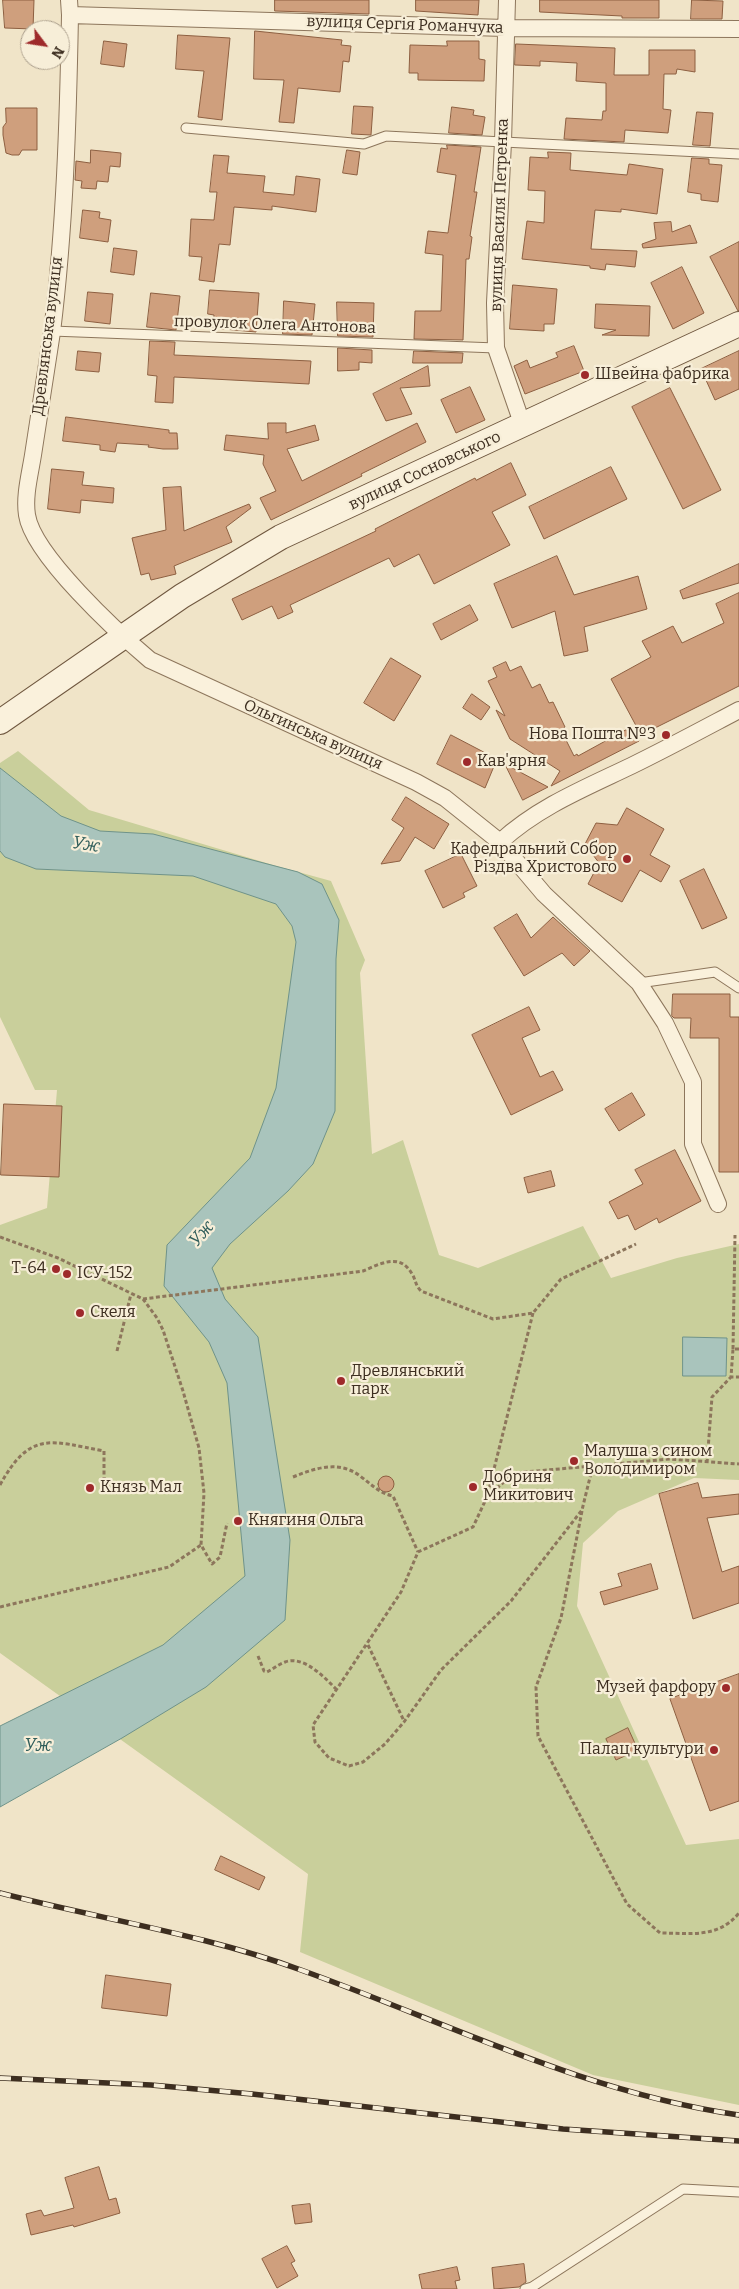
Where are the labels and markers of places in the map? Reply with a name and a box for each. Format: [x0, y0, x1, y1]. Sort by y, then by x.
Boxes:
place label: Швейна фабрика [595, 365, 729, 385]
marker: Швейна фабрика [579, 369, 591, 381]
place label: Нова Пошта №3 [529, 725, 656, 745]
marker: Нова Пошта №3 [660, 729, 672, 741]
place label: Кав'ярня [477, 752, 546, 772]
marker: Кав'ярня [461, 756, 473, 768]
place label: Кафедральний Собор Різдва Христового [450, 840, 617, 878]
marker: Кафедральний Собор Різдва Христового [621, 853, 633, 865]
place label: Т-64 [11, 1259, 46, 1279]
marker: Т-64 [50, 1263, 62, 1275]
place label: ІСУ-152 [77, 1264, 133, 1284]
marker: ІСУ-152 [61, 1268, 73, 1280]
place label: Скеля [90, 1303, 135, 1323]
marker: Скеля [74, 1307, 86, 1319]
place label: Древлянський парк [351, 1362, 464, 1400]
marker: Древлянський парк [335, 1375, 347, 1387]
place label: Малуша з сином Володимиром [584, 1442, 712, 1480]
marker: Малуша з сином Володимиром [568, 1455, 580, 1467]
place label: Добриня Микитович [483, 1468, 573, 1506]
place label: Князь Мал [100, 1478, 182, 1498]
marker: Добриня Микитович [467, 1481, 479, 1493]
marker: Князь Мал [84, 1482, 96, 1494]
place label: Княгиня Ольга [248, 1511, 364, 1531]
marker: Княгиня Ольга [232, 1515, 244, 1527]
place label: Музей фарфору [596, 1678, 716, 1698]
marker: Музей фарфору [720, 1682, 732, 1694]
place label: Палац культури [580, 1740, 704, 1760]
marker: Палац культури [708, 1744, 720, 1756]

